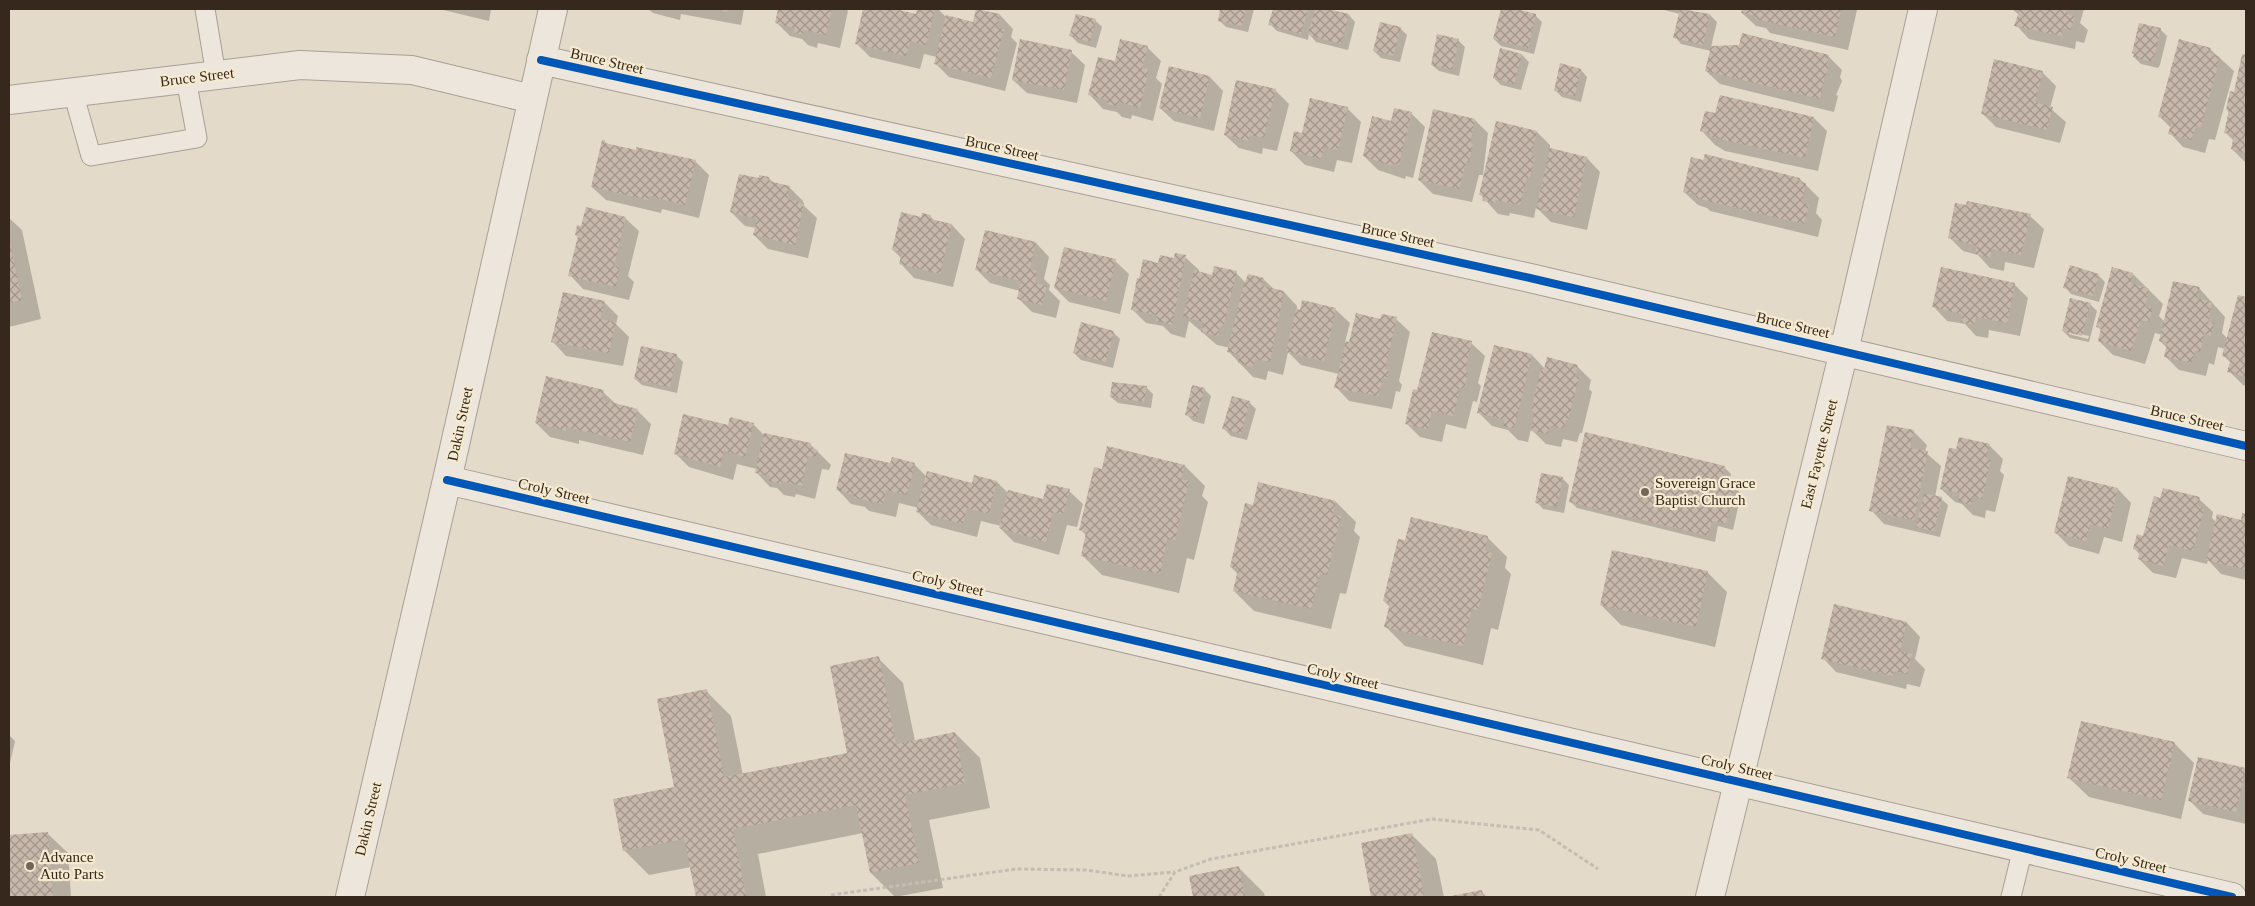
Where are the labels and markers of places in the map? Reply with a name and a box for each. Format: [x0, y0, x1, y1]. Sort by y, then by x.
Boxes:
place label: Sovereign Grace Baptist Church [1655, 475, 1756, 508]
marker: Sovereign Grace Baptist Church [1639, 486, 1651, 498]
place label: Advance Auto Parts [40, 849, 104, 882]
marker: Advance Auto Parts [24, 860, 36, 872]

